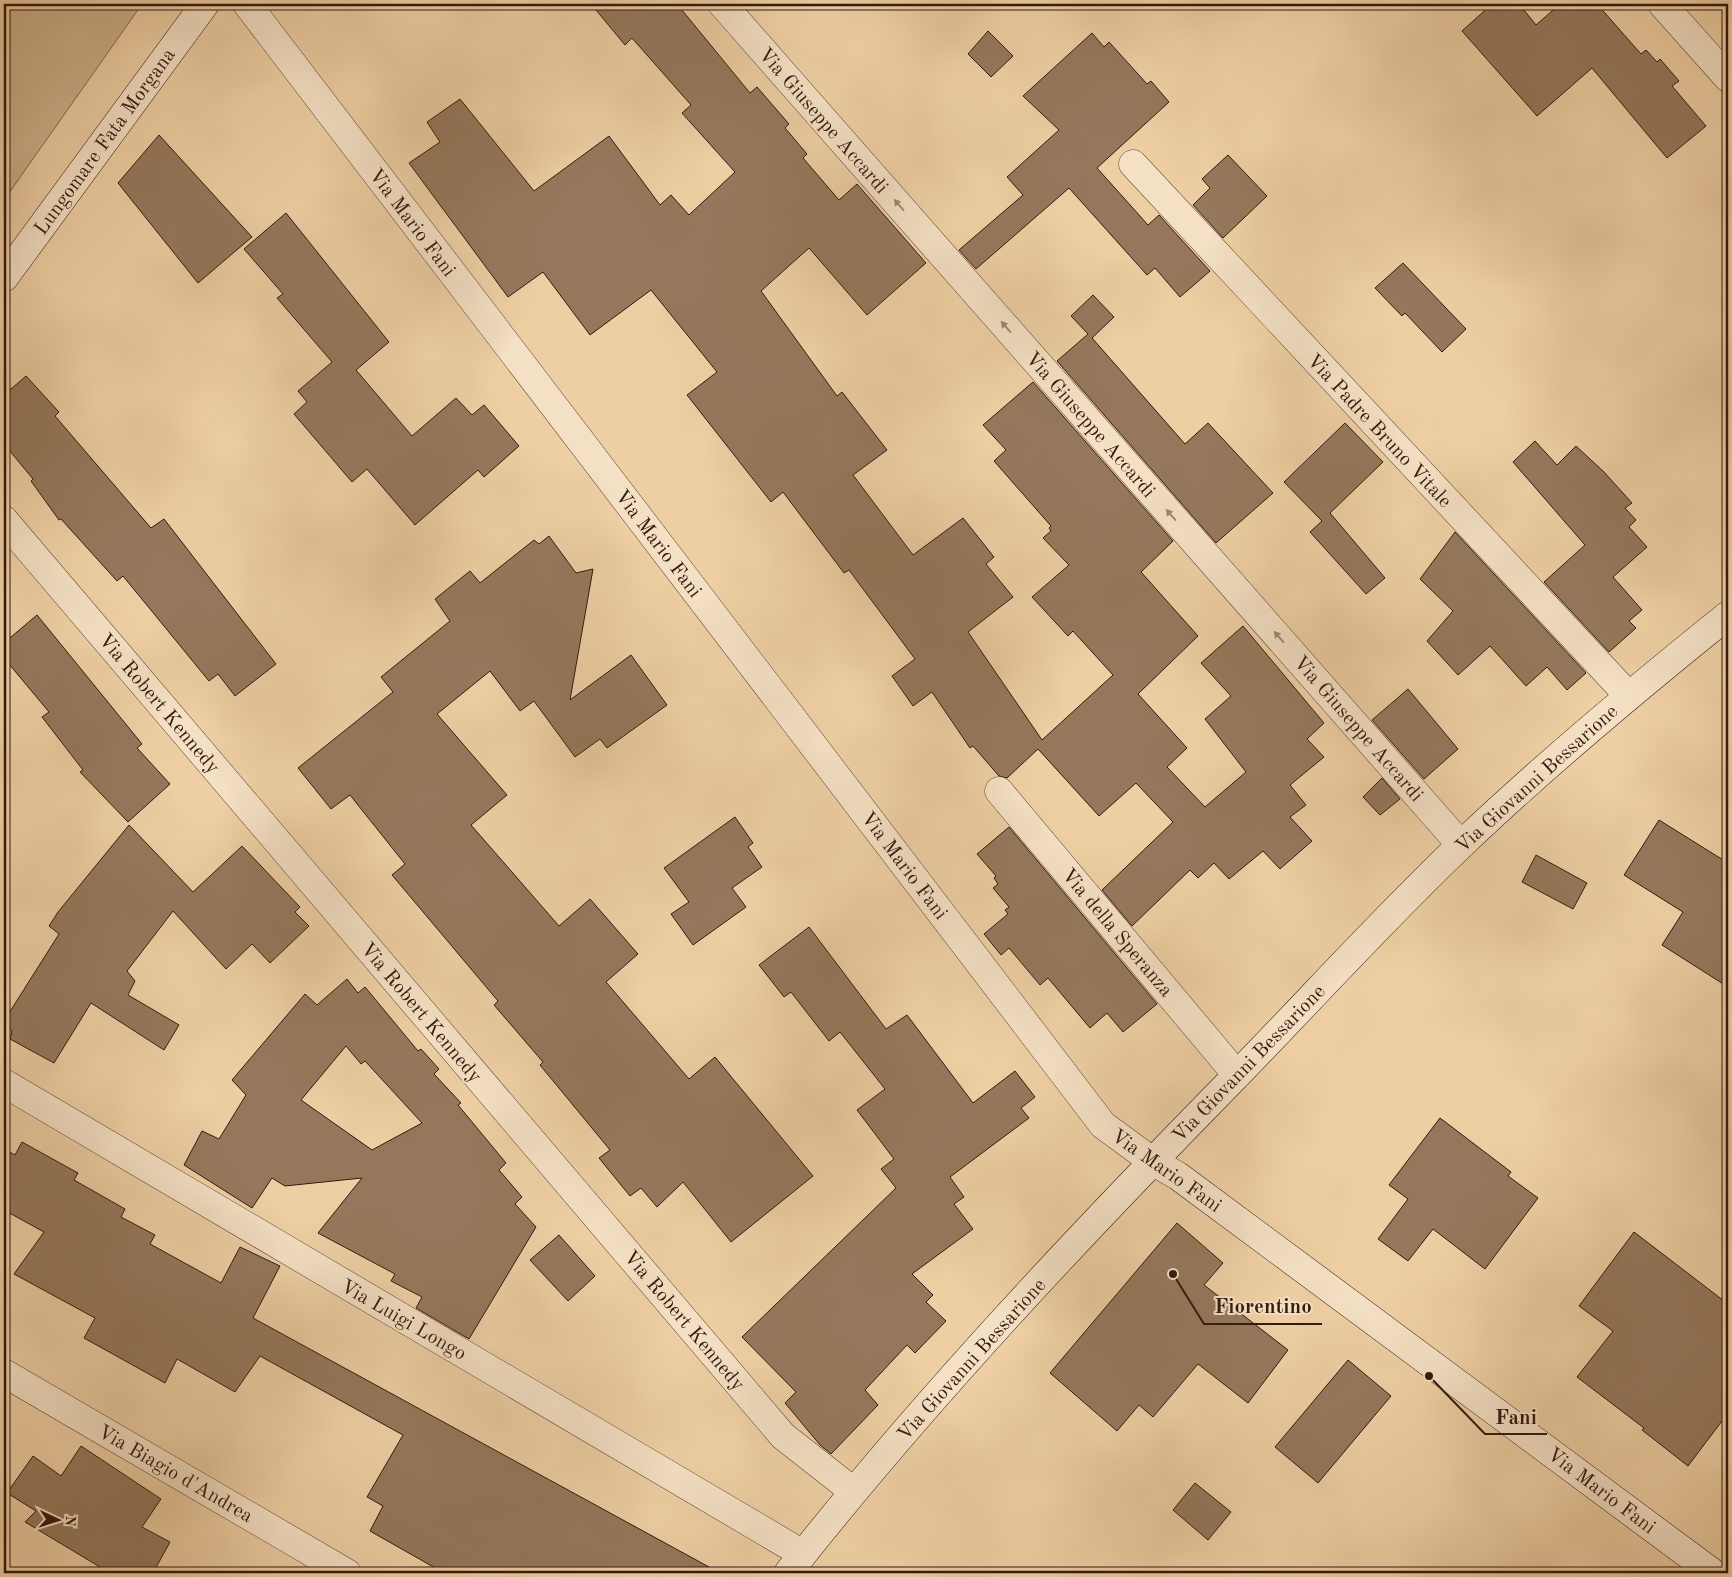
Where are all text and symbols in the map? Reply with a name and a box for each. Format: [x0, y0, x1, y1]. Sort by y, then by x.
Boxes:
street label: Lungomare Fata Morgana [31, 45, 180, 239]
street label: Via Giuseppe Accardi [754, 45, 891, 198]
street label: Via Mario Fani [364, 165, 458, 281]
one-way arrow [894, 199, 905, 211]
one-way arrow [1000, 322, 1012, 334]
street label: Via Giuseppe Accardi [1021, 349, 1158, 502]
street label: Via Padre Bruno Vitale [1302, 351, 1455, 512]
street label: Via Mario Fani [610, 486, 704, 602]
one-way arrow [1165, 509, 1177, 521]
street label: Via Robert Kennedy [94, 630, 223, 778]
one-way arrow [1273, 630, 1284, 643]
street label: Via Giuseppe Accardi [1289, 653, 1426, 806]
street label: Via Giovanni Bessarione [1452, 702, 1622, 857]
street label: Via Mario Fani [856, 808, 950, 924]
street label: Via della Speranza [1057, 865, 1176, 1001]
street label: Via Robert Kennedy [356, 939, 485, 1087]
street label: Via Giovanni Bessarione [1169, 982, 1330, 1147]
street label: Via Mario Fani [1107, 1126, 1225, 1217]
street label: Via Robert Kennedy [619, 1247, 748, 1395]
street label: Via Giovanni Bessarione [895, 1275, 1050, 1445]
street label: Via Luigi Longo [337, 1277, 469, 1365]
callout: Fiorentino [1204, 1288, 1322, 1324]
text: Fiorentino [1214, 1297, 1312, 1318]
callout: Fani [1485, 1398, 1547, 1434]
text: Fani [1495, 1408, 1537, 1429]
street label: Via Biagio d'Andrea [94, 1422, 256, 1527]
street label: Via Mario Fani [1543, 1445, 1659, 1539]
north arrow [32, 1494, 82, 1544]
text: N [63, 1515, 77, 1527]

